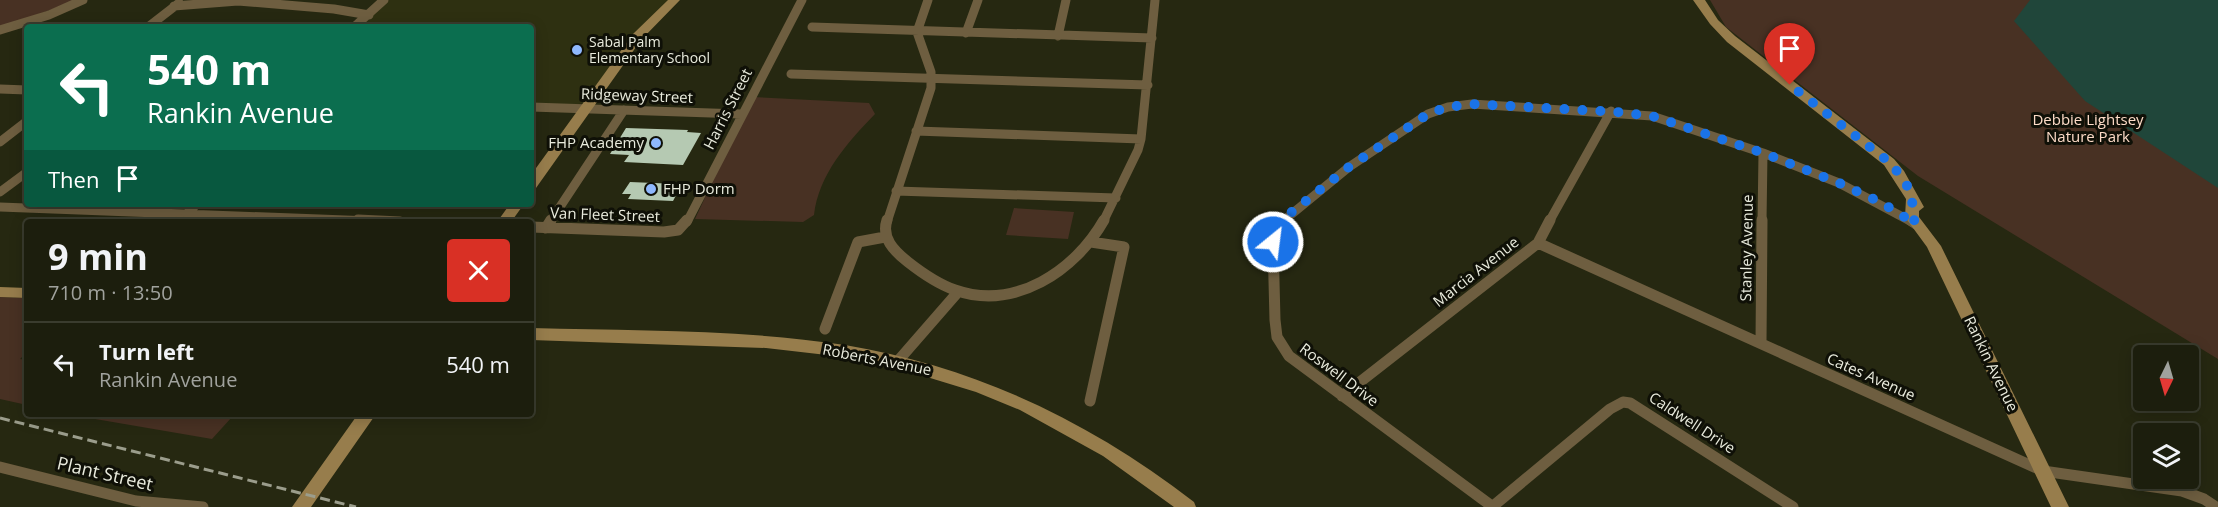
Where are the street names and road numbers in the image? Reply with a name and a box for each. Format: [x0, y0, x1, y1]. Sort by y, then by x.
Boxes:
street label: Harris Street [698, 65, 756, 152]
street label: Ridgeway Street [581, 83, 693, 107]
street label: Stanley Avenue [1735, 194, 1757, 302]
street label: Van Fleet Street [550, 202, 660, 226]
street label: Marcia Avenue [1428, 232, 1522, 311]
street label: Rankin Avenue [1960, 313, 2024, 415]
street label: Roswell Drive [1296, 338, 1383, 410]
street label: Roberts Avenue [821, 339, 933, 379]
street label: Cates Avenue [1824, 348, 1919, 405]
street label: Caldwell Drive [1646, 387, 1739, 458]
street label: Plant Street [55, 450, 156, 496]

